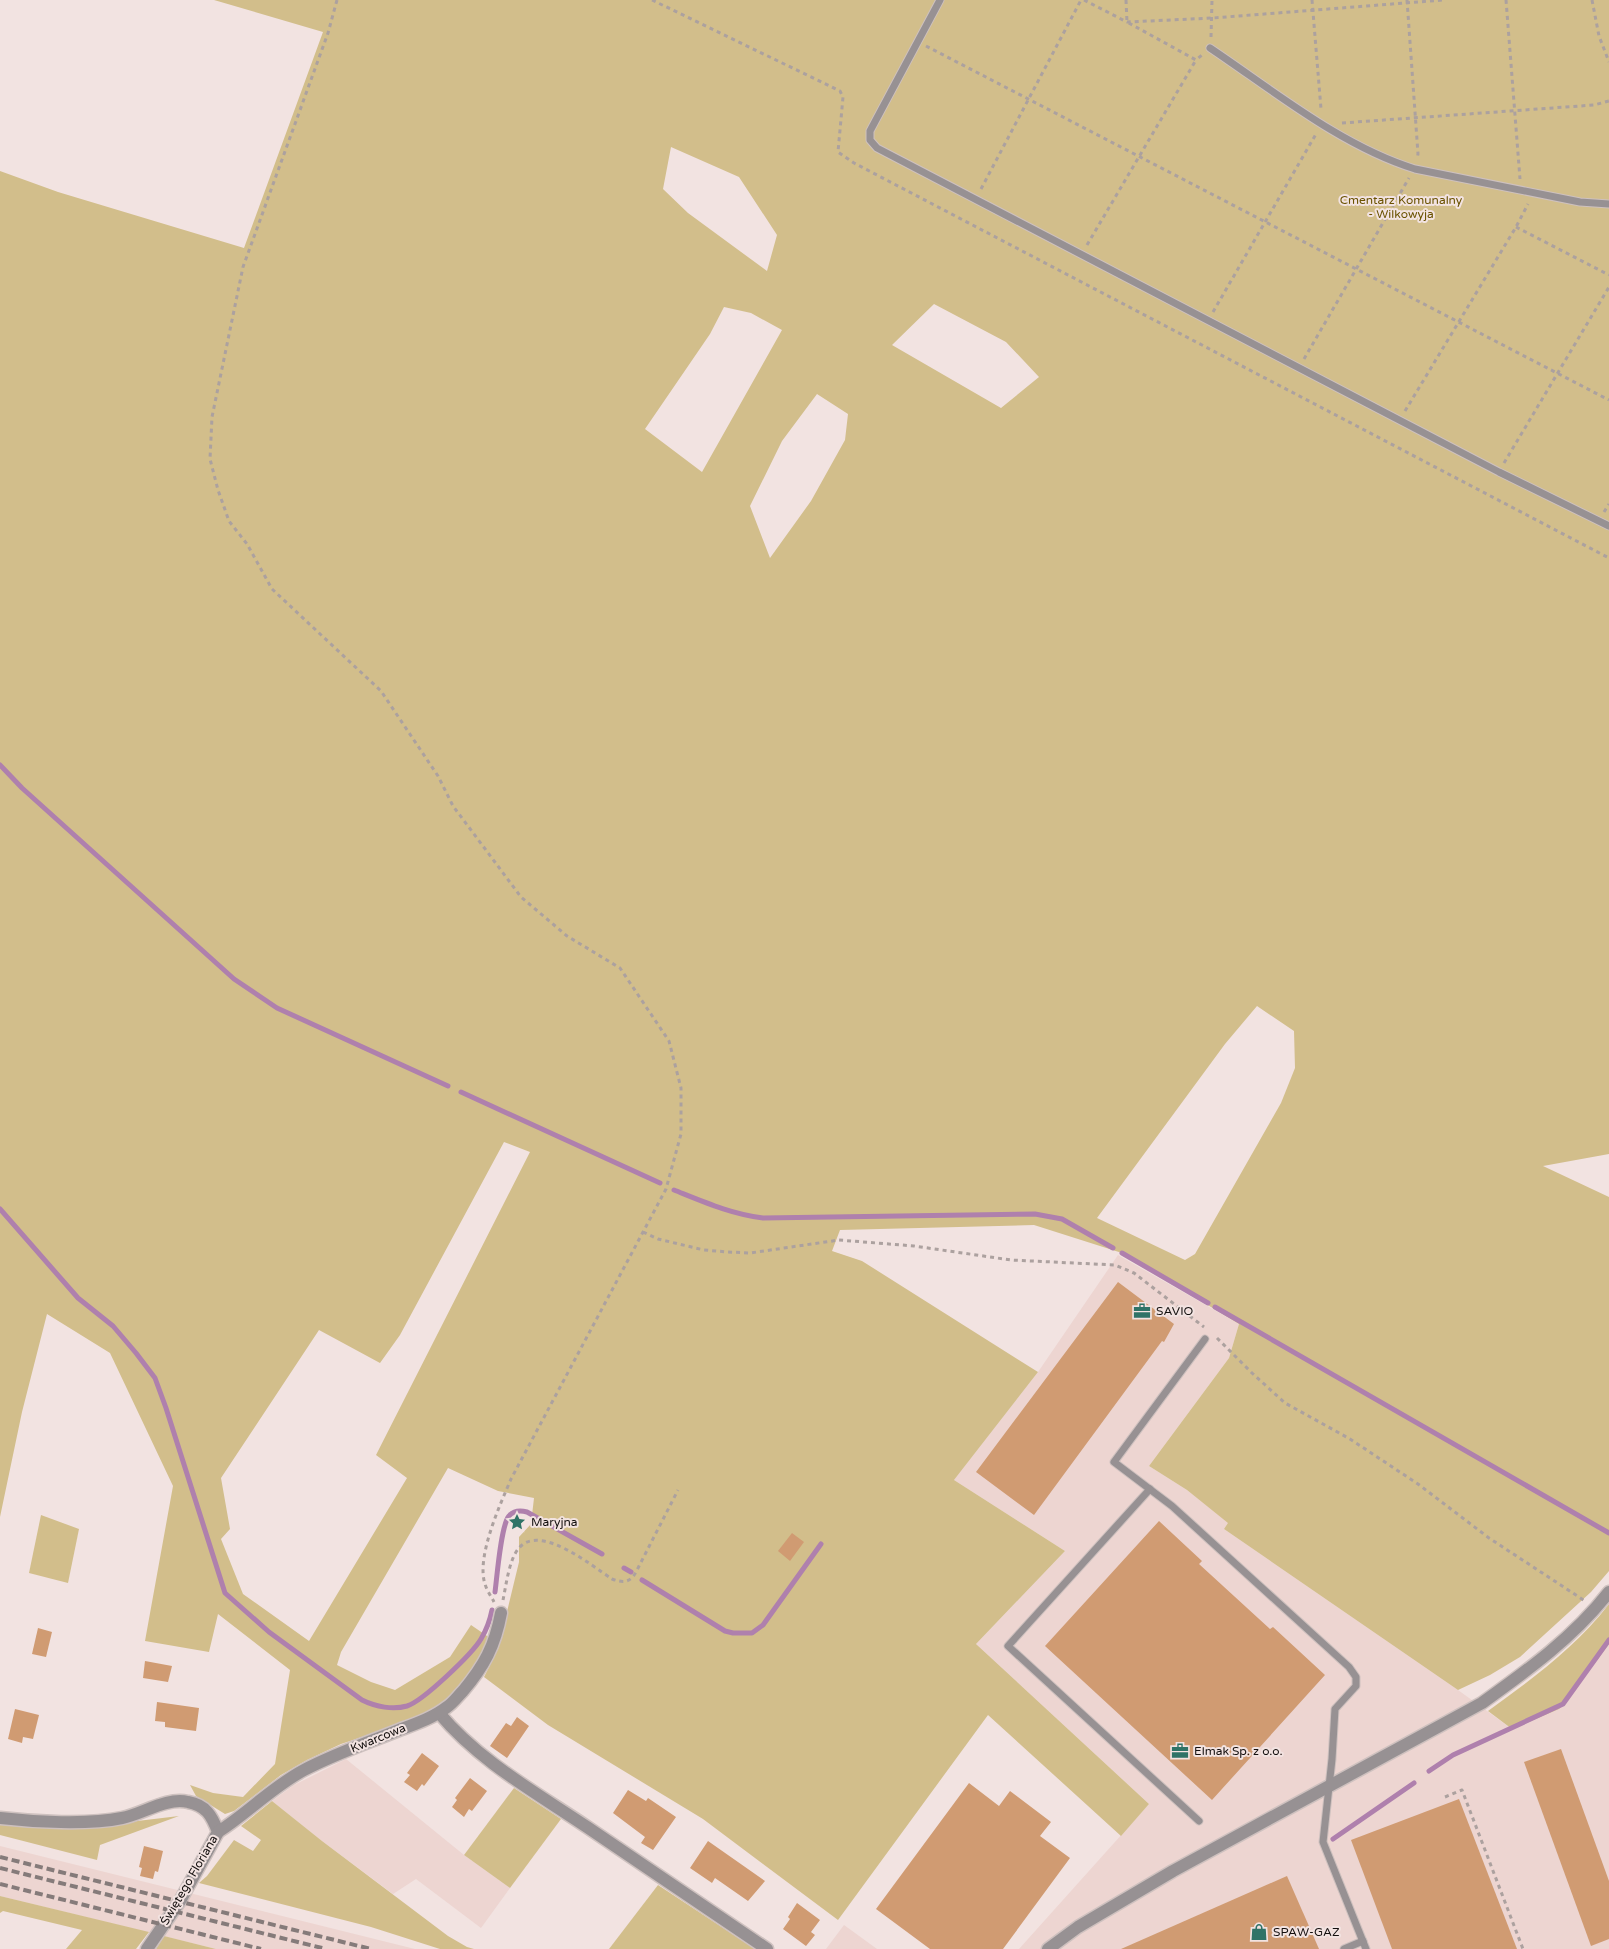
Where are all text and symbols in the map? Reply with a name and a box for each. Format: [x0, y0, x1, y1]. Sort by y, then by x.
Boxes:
park label: Cmentarz Komunalny - Wilkowyja [1340, 193, 1463, 221]
office icon: SAVIO [1132, 1301, 1152, 1321]
place label: SAVIO [1156, 1304, 1194, 1318]
place icon: Maryjna [507, 1512, 527, 1532]
place label: Maryjna [531, 1515, 577, 1529]
street label: Kwarcowa [348, 1721, 408, 1755]
office icon: Elmak Sp. z o.o. [1170, 1741, 1190, 1761]
place label: Elmak Sp. z o.o. [1194, 1744, 1283, 1758]
street label: Świętego Floriana [158, 1833, 220, 1927]
shop icon: SPAW-GAZ [1249, 1922, 1269, 1942]
place label: SPAW-GAZ [1273, 1925, 1340, 1939]

